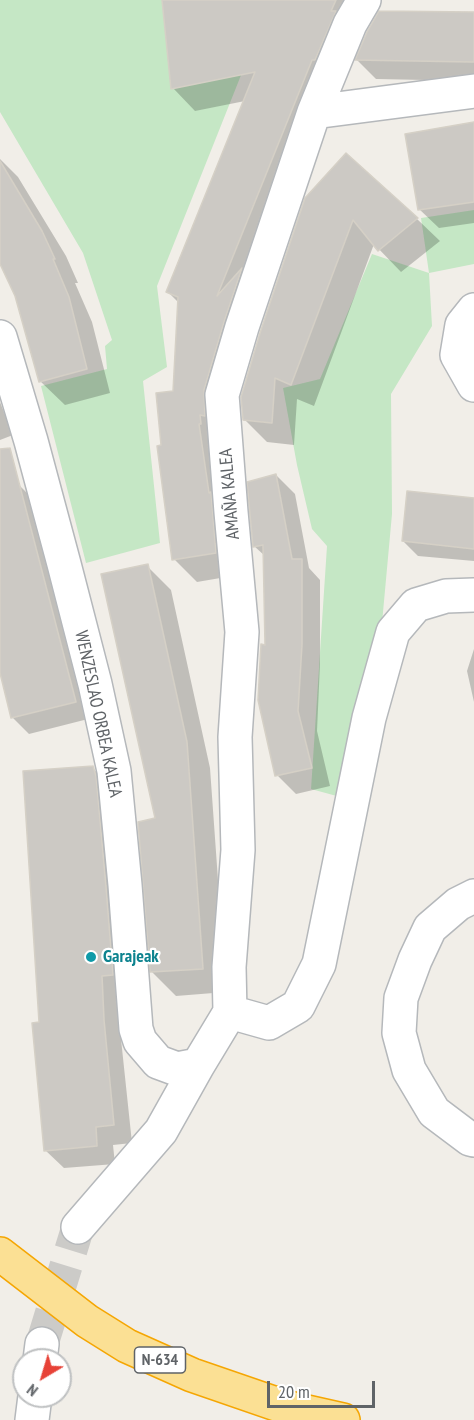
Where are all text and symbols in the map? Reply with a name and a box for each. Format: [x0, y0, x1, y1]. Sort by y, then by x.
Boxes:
street label: AMAÑA KALEA [215, 448, 245, 540]
street label: WENZESLAO ORBEA KALEA [70, 629, 126, 799]
place label: Garajeak [103, 946, 159, 968]
marker: Garajeak [84, 950, 98, 964]
road number: N-634 [134, 1347, 186, 1373]
north arrow [12, 1348, 72, 1408]
scale bar [270, 1369, 378, 1407]
text: N [23, 1380, 42, 1401]
text: 20 m [278, 1380, 310, 1403]

